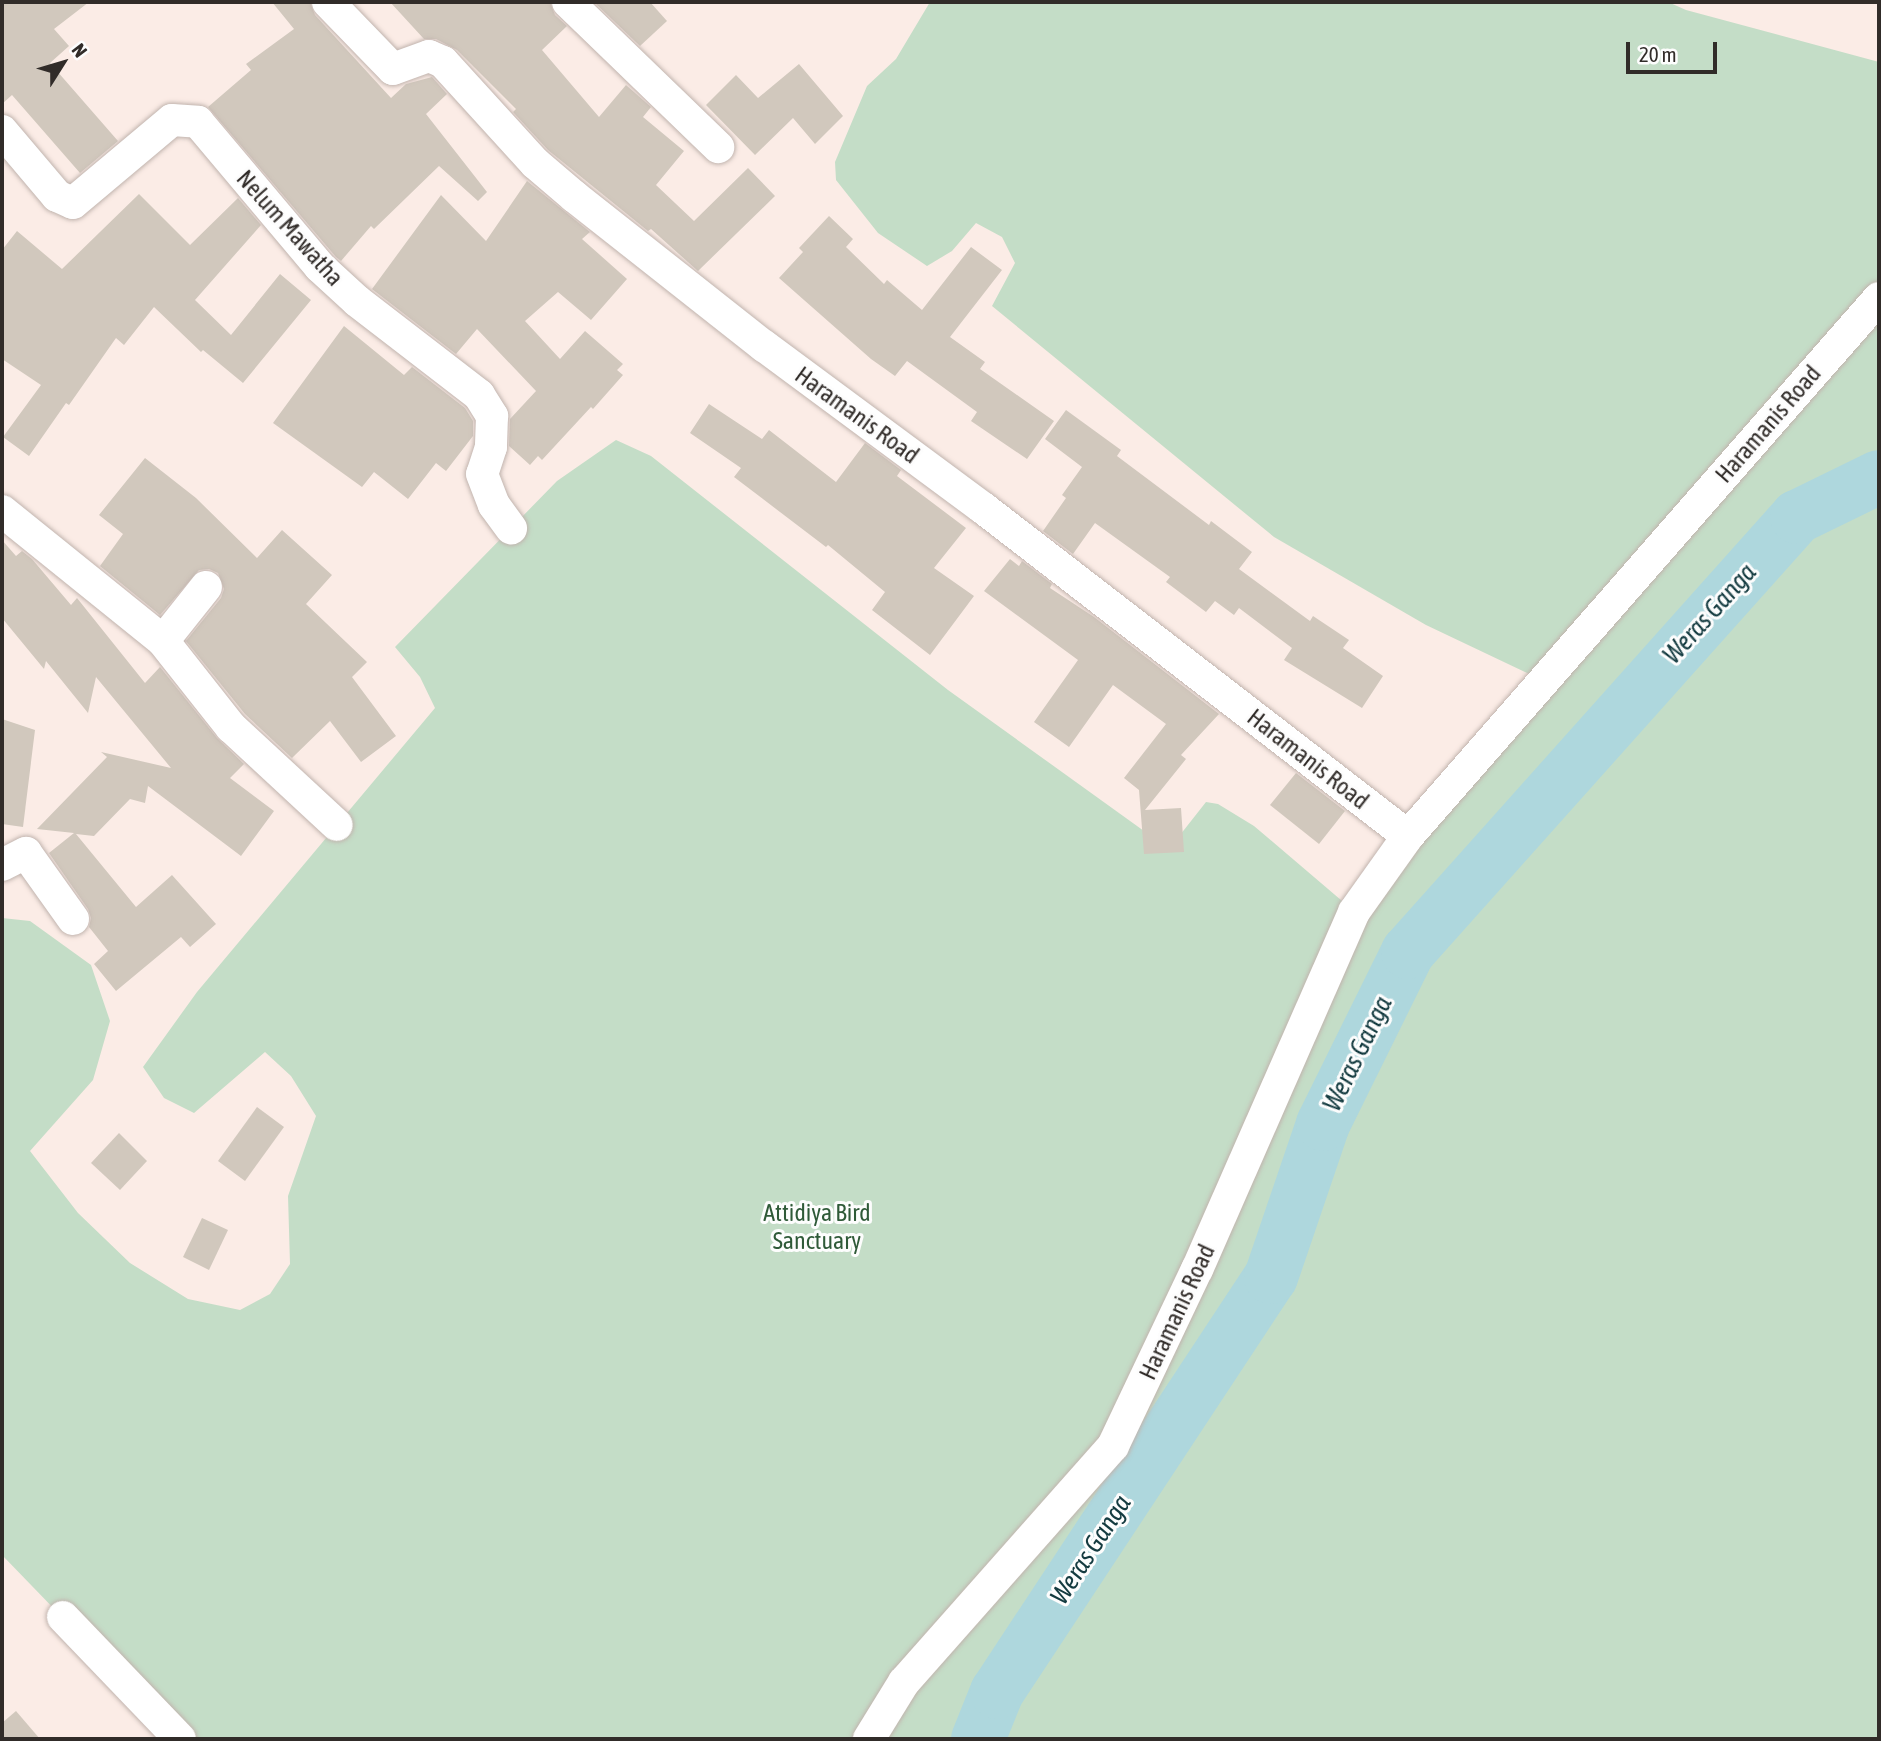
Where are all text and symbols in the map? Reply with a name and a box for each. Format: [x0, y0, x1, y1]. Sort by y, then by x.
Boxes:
north arrow [28, 28, 98, 98]
scale bar [1629, 28, 1720, 72]
text: N [68, 39, 92, 61]
text: 20 m [1639, 42, 1677, 66]
street label: Nelum Mawatha [231, 164, 349, 292]
street label: Haramanis Road [1709, 359, 1827, 489]
street label: Haramanis Road [789, 360, 925, 470]
water label: Weras Ganga [1657, 558, 1763, 670]
street label: Haramanis Road [1242, 703, 1374, 815]
water label: Weras Ganga [1317, 991, 1399, 1117]
park label: Attidiya Bird Sanctuary [763, 1199, 871, 1255]
street label: Haramanis Road [1133, 1240, 1221, 1384]
water label: Weras Ganga [1044, 1490, 1138, 1610]

